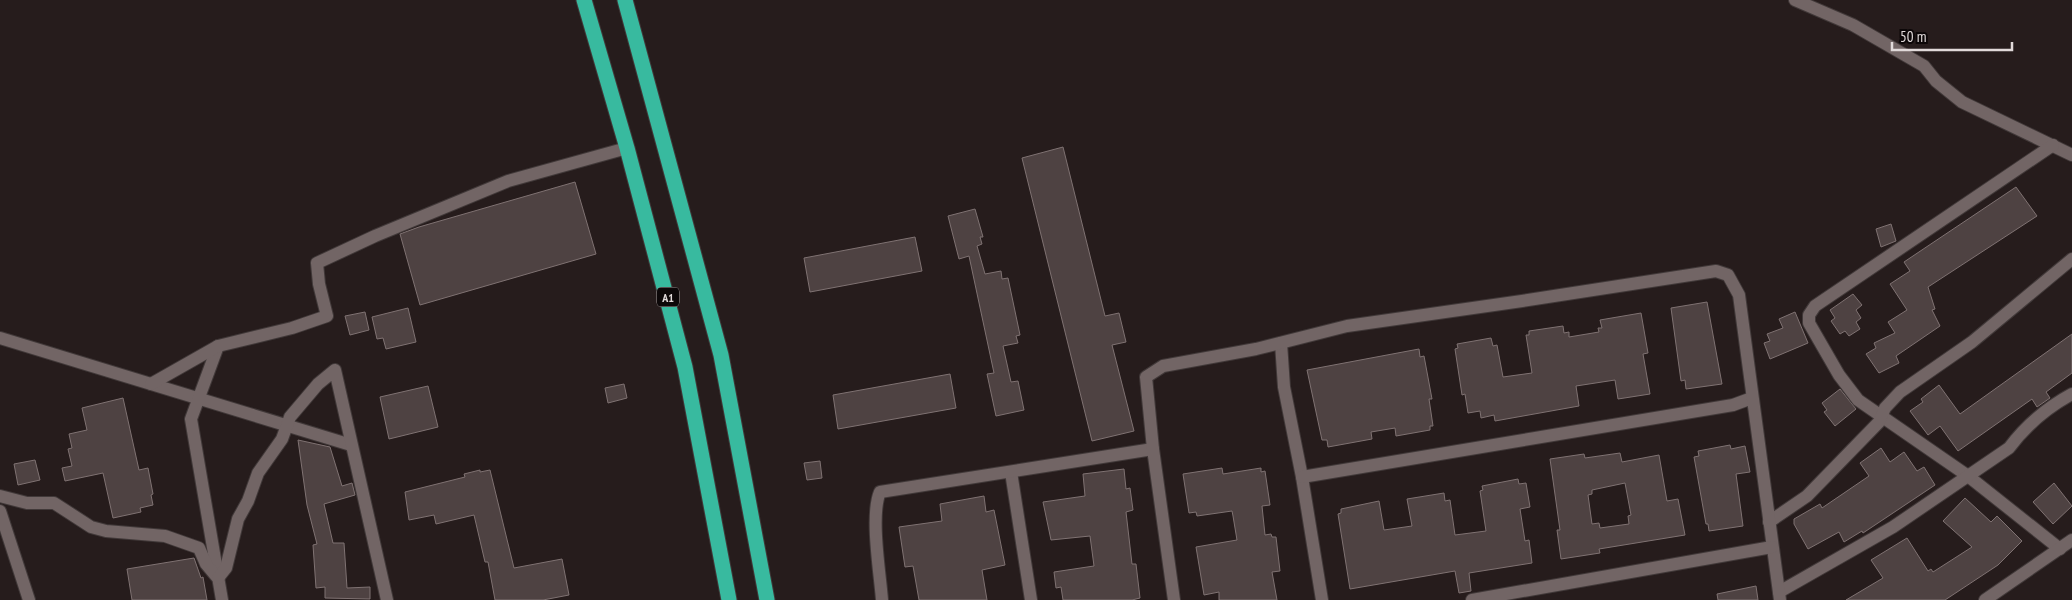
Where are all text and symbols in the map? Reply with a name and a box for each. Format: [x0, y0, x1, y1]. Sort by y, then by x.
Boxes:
scale bar [1892, 20, 2012, 52]
text: 50 m [1900, 27, 1926, 46]
road number: A1 [657, 288, 679, 306]

